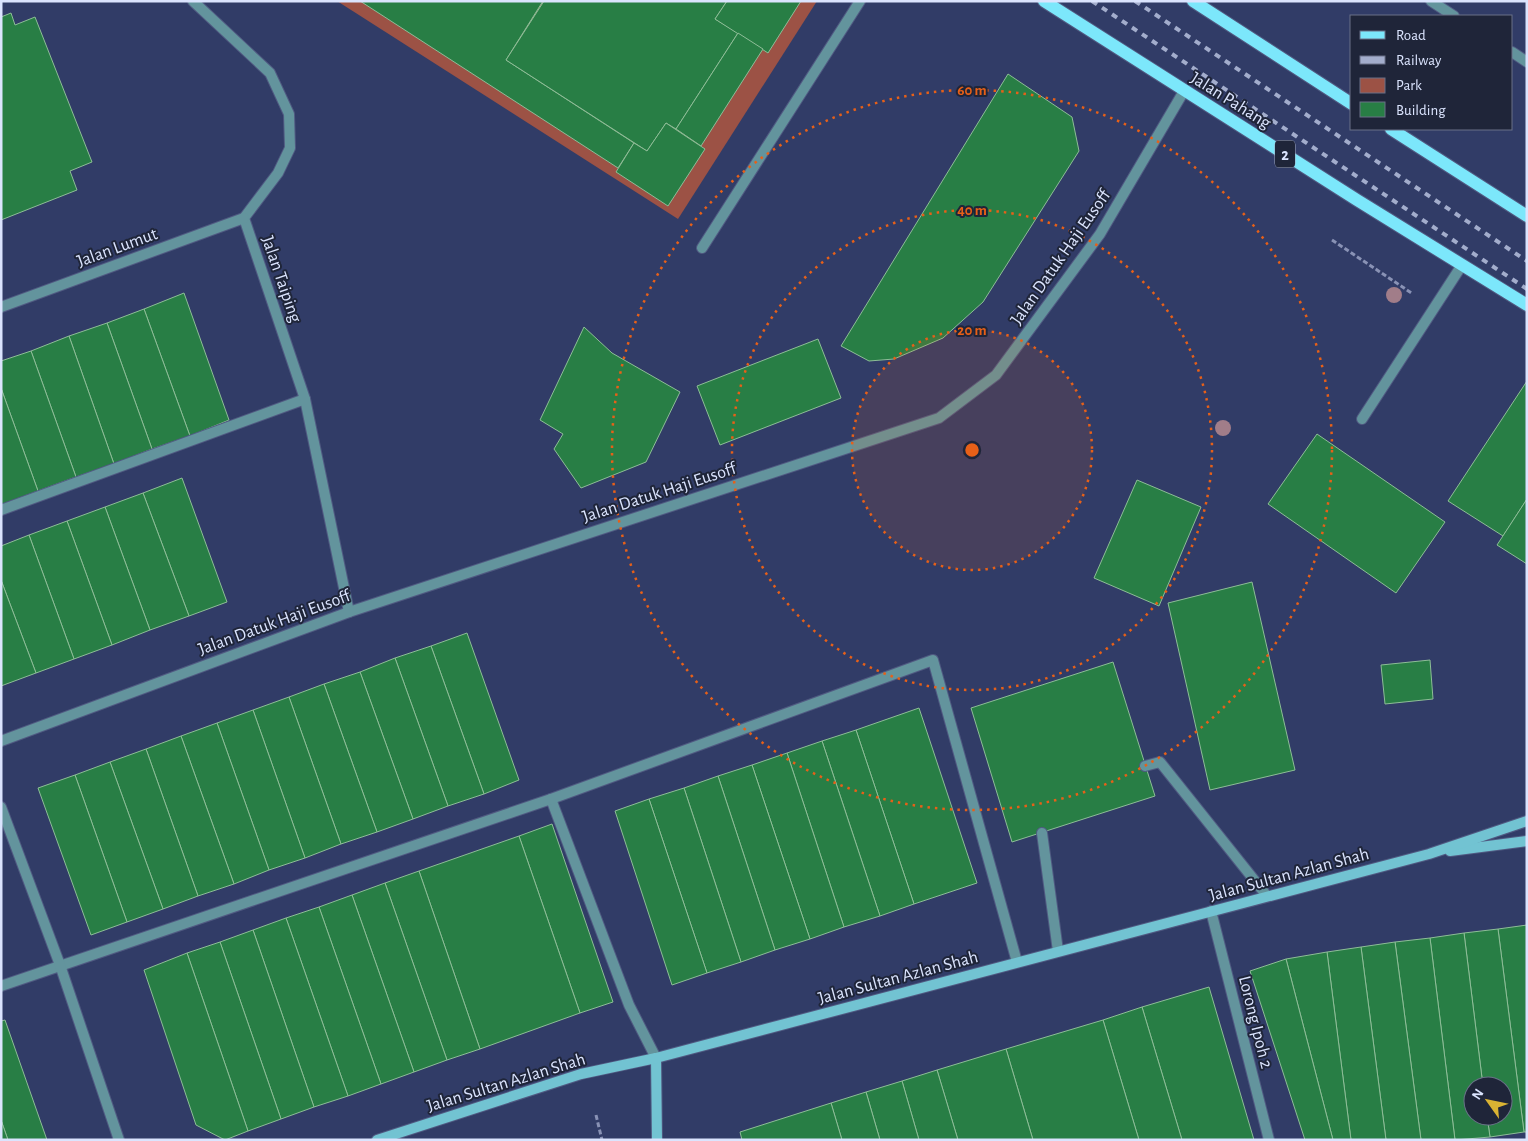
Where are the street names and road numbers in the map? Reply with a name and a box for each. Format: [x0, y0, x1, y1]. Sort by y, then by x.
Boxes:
street label: Jalan Pahang [1187, 69, 1274, 133]
road number: 2 [1275, 140, 1295, 168]
street label: Jalan Datuk Haji Eusoff [1007, 185, 1115, 328]
street label: Jalan Lumut [75, 225, 160, 271]
street label: Jalan Taiping [258, 234, 304, 325]
street label: Jalan Datuk Haji Eusoff [580, 459, 740, 526]
street label: Jalan Datuk Haji Eusoff [196, 587, 354, 659]
street label: Jalan Sultan Azlan Shah [1207, 845, 1371, 905]
street label: Jalan Sultan Azlan Shah [816, 948, 980, 1008]
street label: Lorong Ipoh 2 [1235, 974, 1275, 1070]
street label: Jalan Sultan Azlan Shah [425, 1050, 588, 1116]

